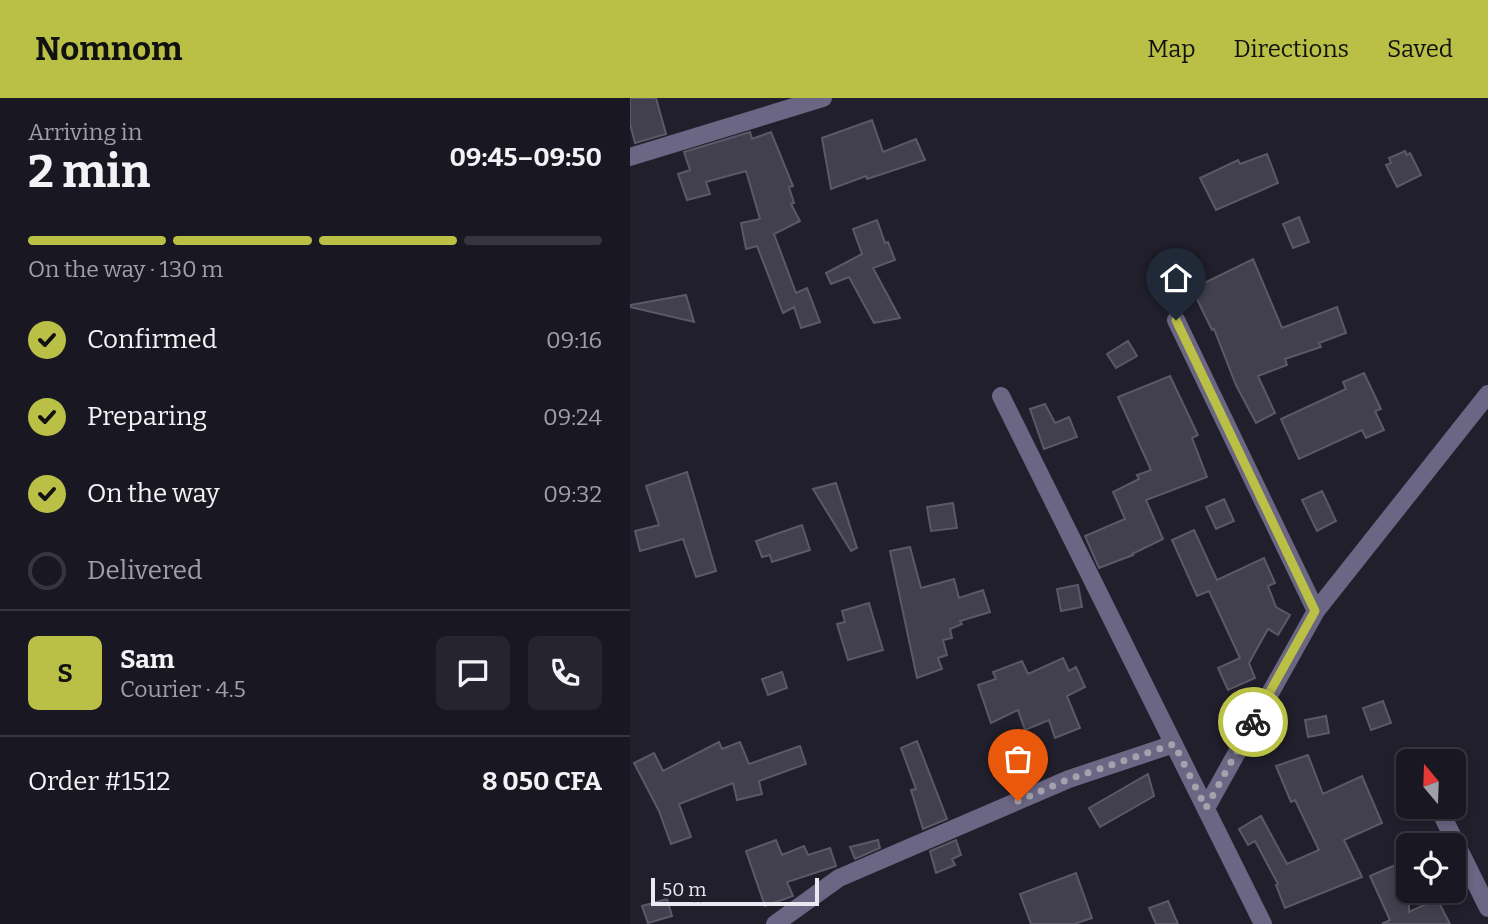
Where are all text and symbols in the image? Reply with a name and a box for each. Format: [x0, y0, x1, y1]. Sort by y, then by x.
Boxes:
text: Nomnom [35, 29, 183, 69]
text: Map [1147, 35, 1196, 63]
text: Directions [1234, 35, 1349, 63]
text: Saved [1387, 35, 1453, 63]
text: Arriving in [28, 118, 142, 146]
text: 09:45–09:50 [450, 142, 602, 173]
text: 2 min [28, 144, 150, 199]
pin [1146, 248, 1206, 320]
text: On the way · 130 m [28, 255, 223, 283]
icon: home [1157, 259, 1195, 297]
icon: check [28, 321, 66, 359]
text: Confirmed [87, 324, 217, 355]
text: 09:16 [546, 326, 602, 354]
icon: check [28, 398, 66, 436]
text: Preparing [87, 401, 207, 432]
text: 09:24 [543, 403, 602, 431]
icon: check [28, 475, 66, 513]
text: On the way [87, 478, 220, 509]
text: 09:32 [543, 480, 602, 508]
text: Delivered [87, 555, 202, 586]
button: chat [436, 636, 510, 710]
button: phone [528, 636, 602, 710]
text: Sam [120, 644, 175, 675]
text: S [57, 658, 73, 689]
text: Courier · 4.5 [120, 675, 246, 703]
courier [1218, 687, 1288, 757]
icon: bike [1234, 703, 1272, 741]
pin [988, 729, 1048, 801]
icon: bag [999, 740, 1037, 778]
north arrow [1396, 749, 1466, 819]
map controls [1396, 749, 1466, 903]
text: Order #1512 [28, 766, 170, 797]
text: 8 050 CFA [482, 766, 602, 797]
button: locate [1396, 833, 1466, 903]
scale bar [651, 875, 819, 907]
text: 50 m [662, 878, 706, 901]

